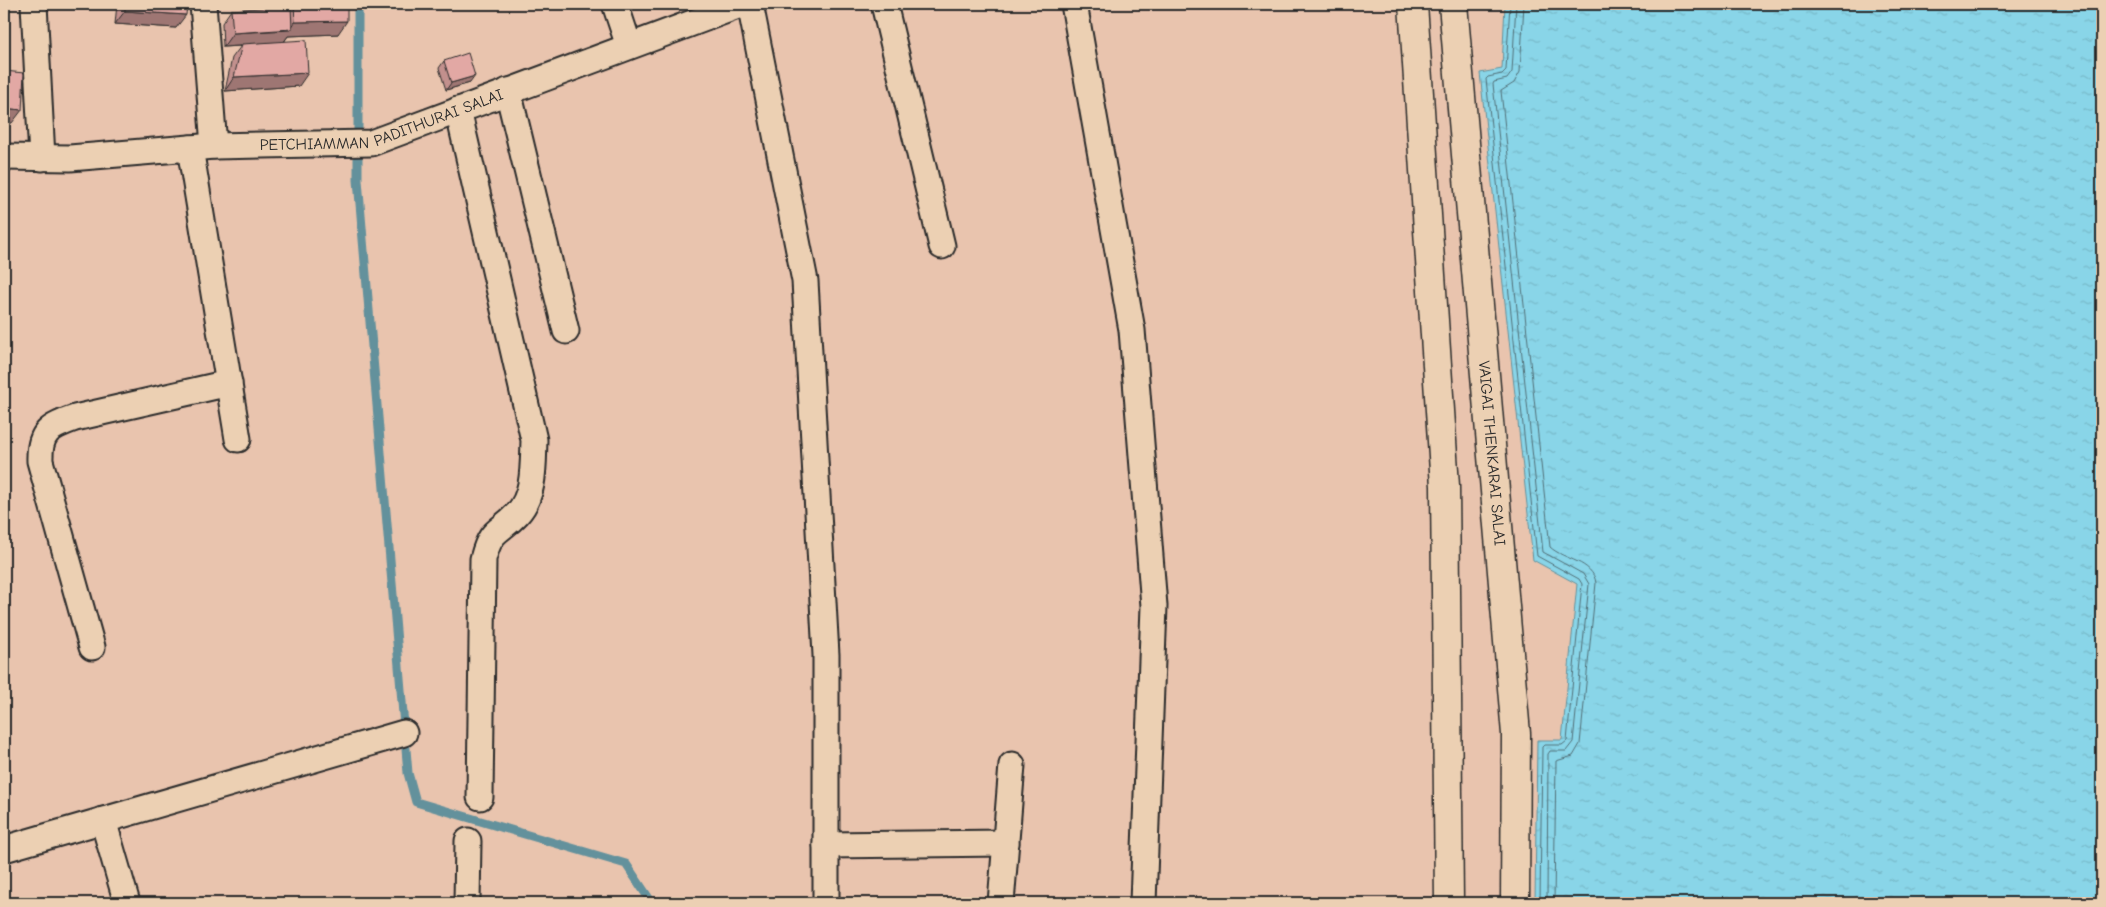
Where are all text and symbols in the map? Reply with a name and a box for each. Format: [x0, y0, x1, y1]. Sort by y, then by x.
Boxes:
street label: PETCHIAMMAN PADITHURAI SALAI [259, 85, 506, 154]
street label: VAIGAI THENKARAI SALAI [1475, 360, 1509, 547]

